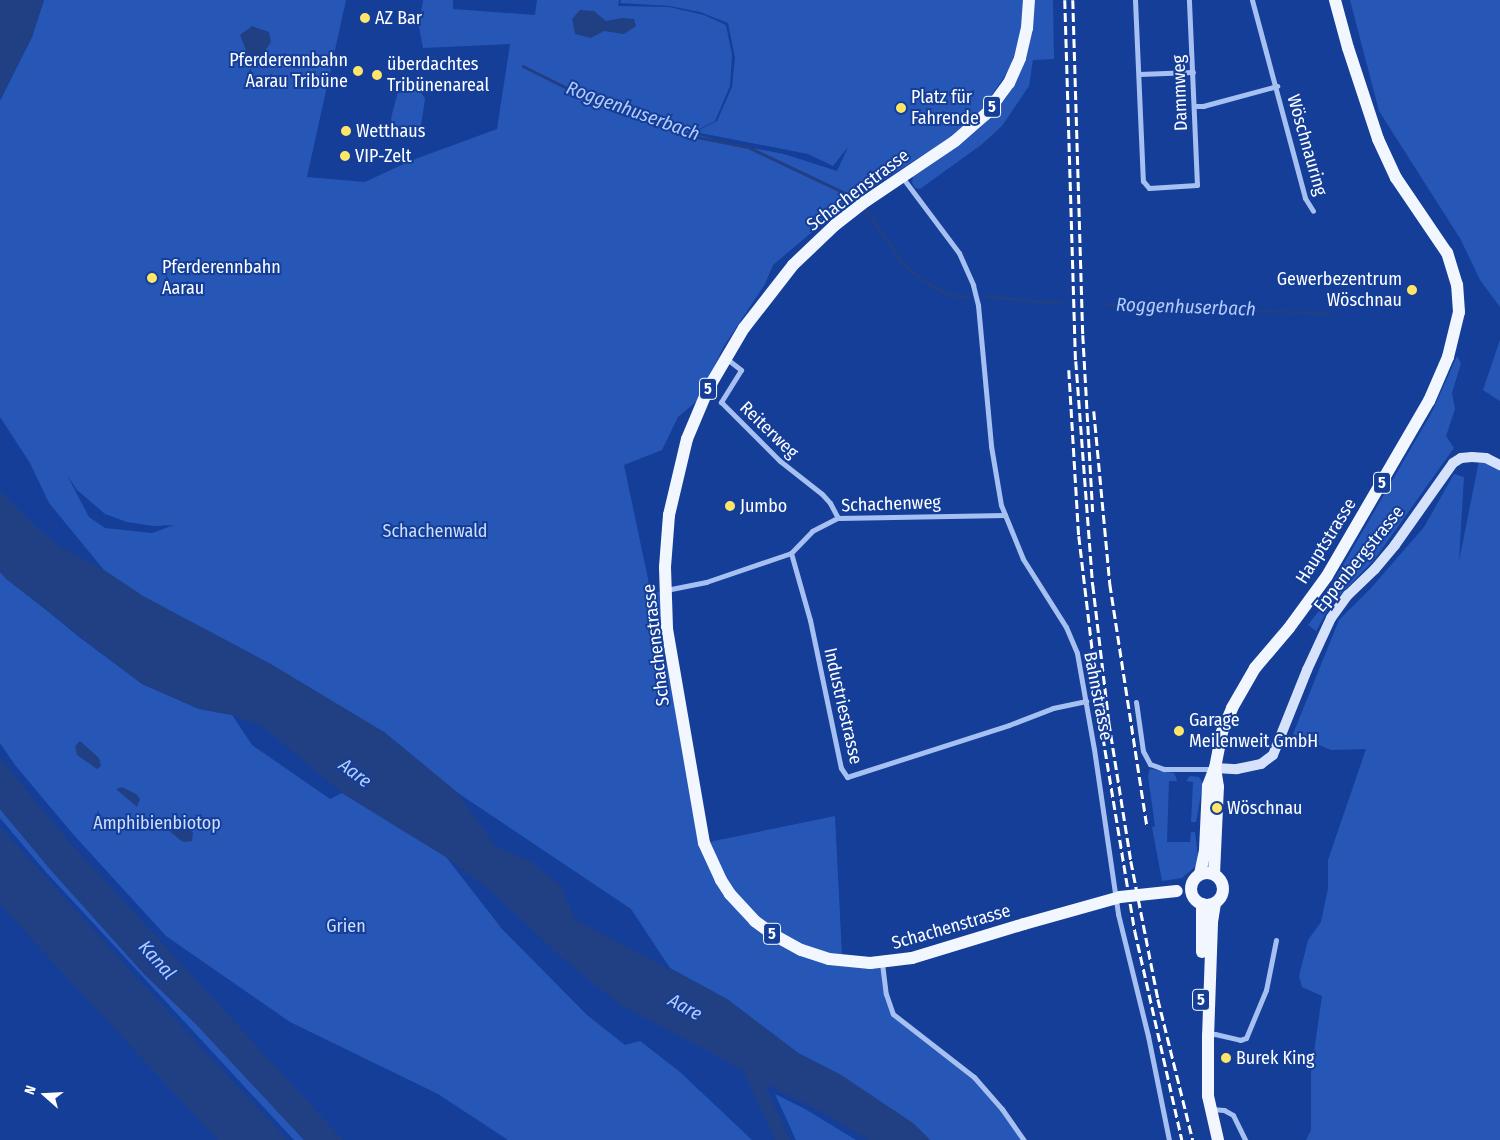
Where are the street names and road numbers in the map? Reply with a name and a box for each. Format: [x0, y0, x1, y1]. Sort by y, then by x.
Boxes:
street label: Dammweg [1168, 55, 1192, 131]
street label: Wöschnauring [1282, 92, 1332, 198]
road number: 5 [982, 94, 1002, 120]
street label: Schachenstrasse [803, 144, 913, 236]
road number: 5 [698, 376, 718, 402]
street label: Reiterweg [735, 397, 803, 463]
road number: 5 [1372, 469, 1392, 496]
street label: Schachenweg [841, 491, 941, 517]
street label: Hauptstrasse [1291, 494, 1361, 588]
street label: Eppenbergstrasse [1309, 501, 1409, 617]
street label: Schachenstrasse [638, 583, 674, 707]
street label: Industriestrasse [819, 646, 867, 766]
street label: Bahnstrasse [1079, 650, 1117, 742]
street label: Schachenstrasse [889, 900, 1013, 954]
road number: 5 [762, 921, 782, 948]
road number: 5 [1191, 986, 1211, 1014]

